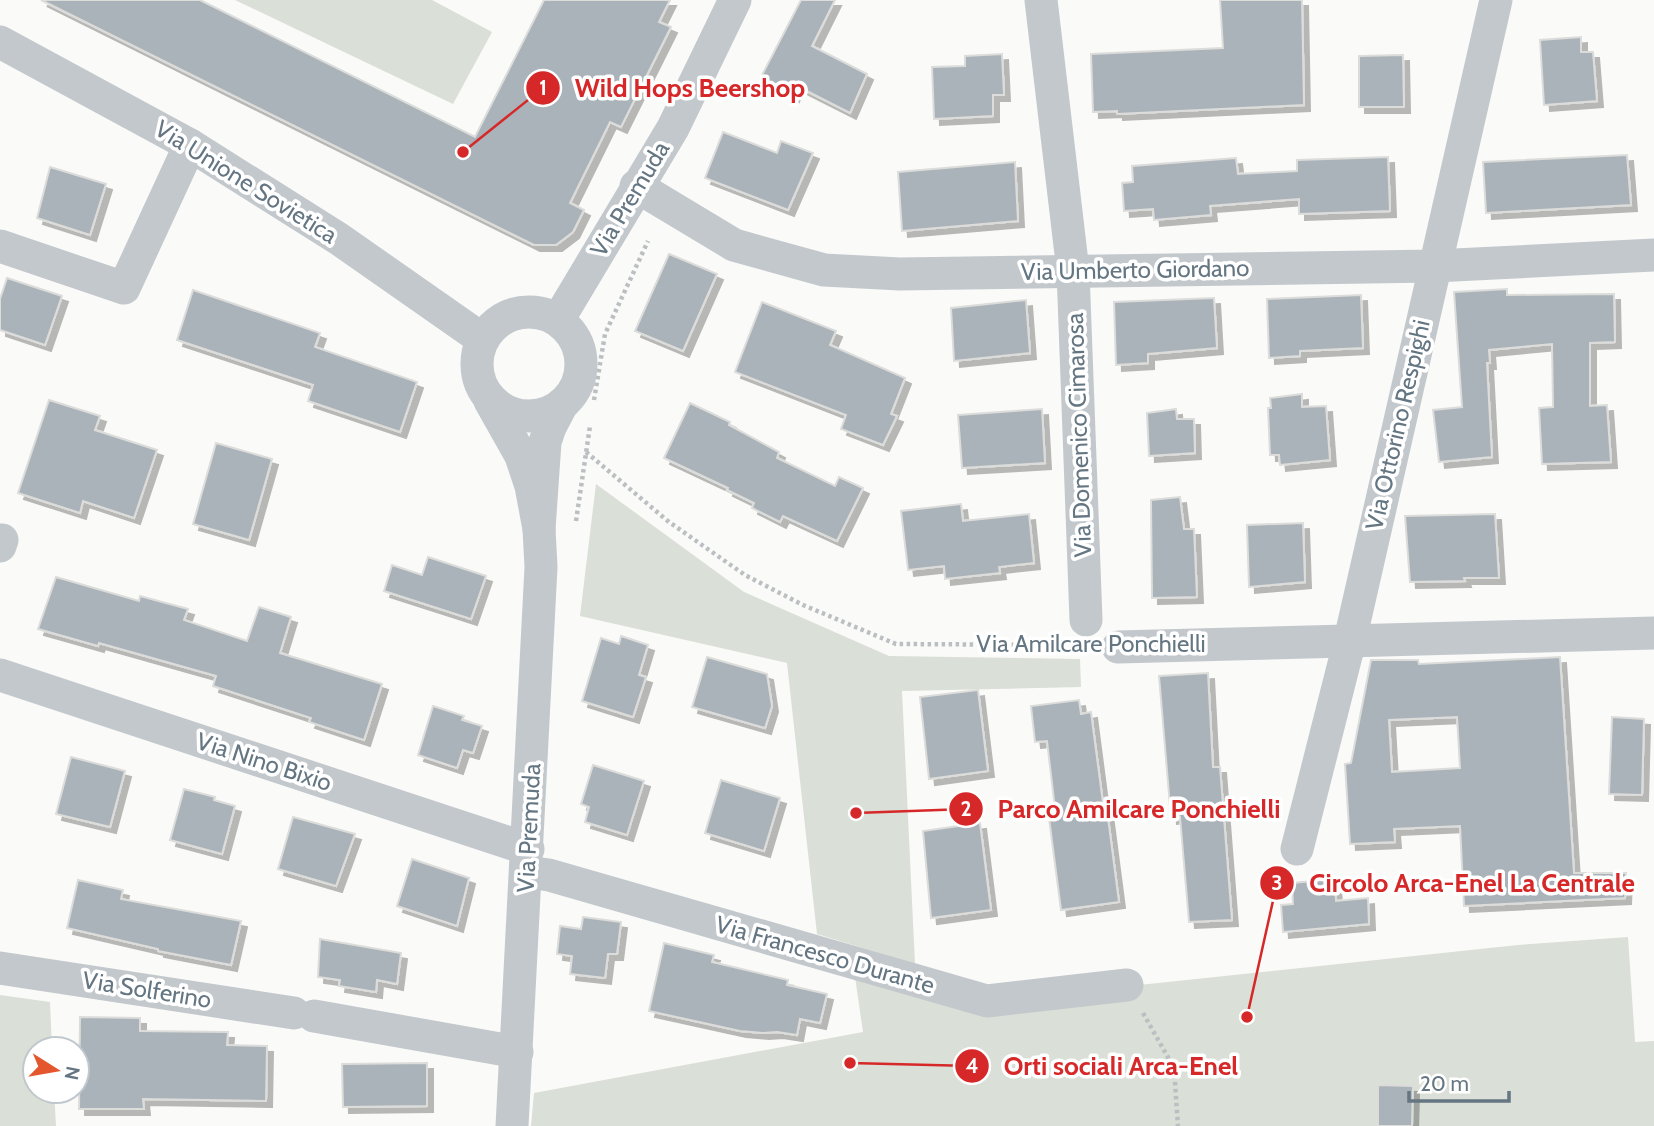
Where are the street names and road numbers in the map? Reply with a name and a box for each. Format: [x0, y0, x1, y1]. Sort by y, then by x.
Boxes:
street label: Via Unione Sovietica [150, 114, 343, 250]
street label: Via Premuda [584, 135, 676, 262]
street label: Via Umberto Giordano [1020, 253, 1249, 286]
street label: Via Domenico Cimarosa [1060, 312, 1097, 558]
street label: Via Ottorino Respighi [1359, 317, 1436, 533]
street label: Via Amilcare Ponchielli [976, 629, 1206, 658]
street label: Via Nino Bixio [193, 726, 335, 797]
street label: Via Premuda [511, 762, 546, 893]
street label: Via Francesco Durante [712, 909, 938, 1000]
street label: Via Solferino [81, 965, 213, 1014]

